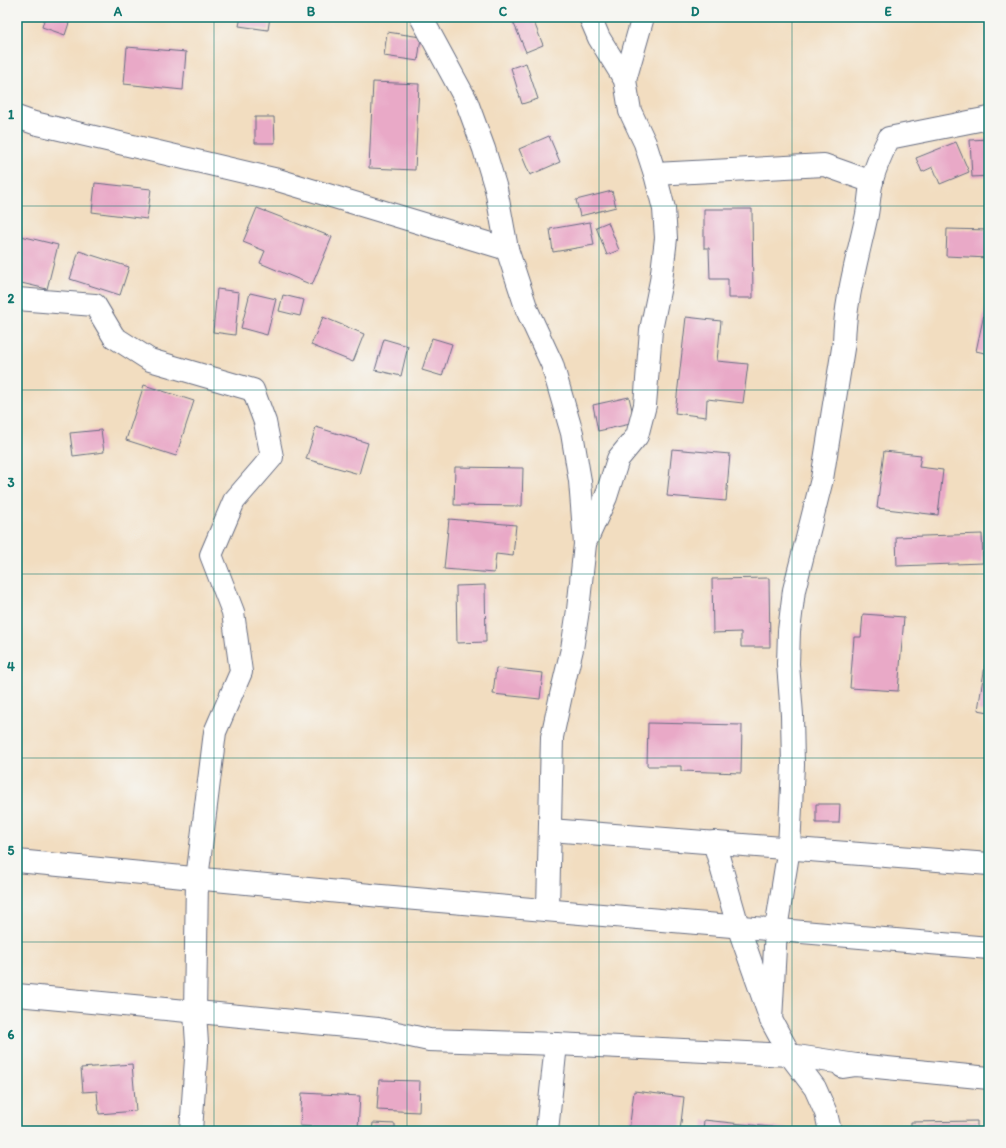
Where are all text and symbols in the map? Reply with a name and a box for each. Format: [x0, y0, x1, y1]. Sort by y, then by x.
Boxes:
text: A [113, 4, 123, 19]
text: B [307, 4, 316, 19]
text: C [499, 4, 508, 19]
text: D [691, 4, 700, 19]
text: E [884, 4, 892, 19]
text: 1 [8, 107, 14, 122]
text: 2 [8, 291, 15, 306]
text: 3 [7, 475, 15, 490]
text: 4 [7, 659, 15, 674]
text: 5 [8, 843, 15, 858]
text: 6 [8, 1027, 15, 1042]

